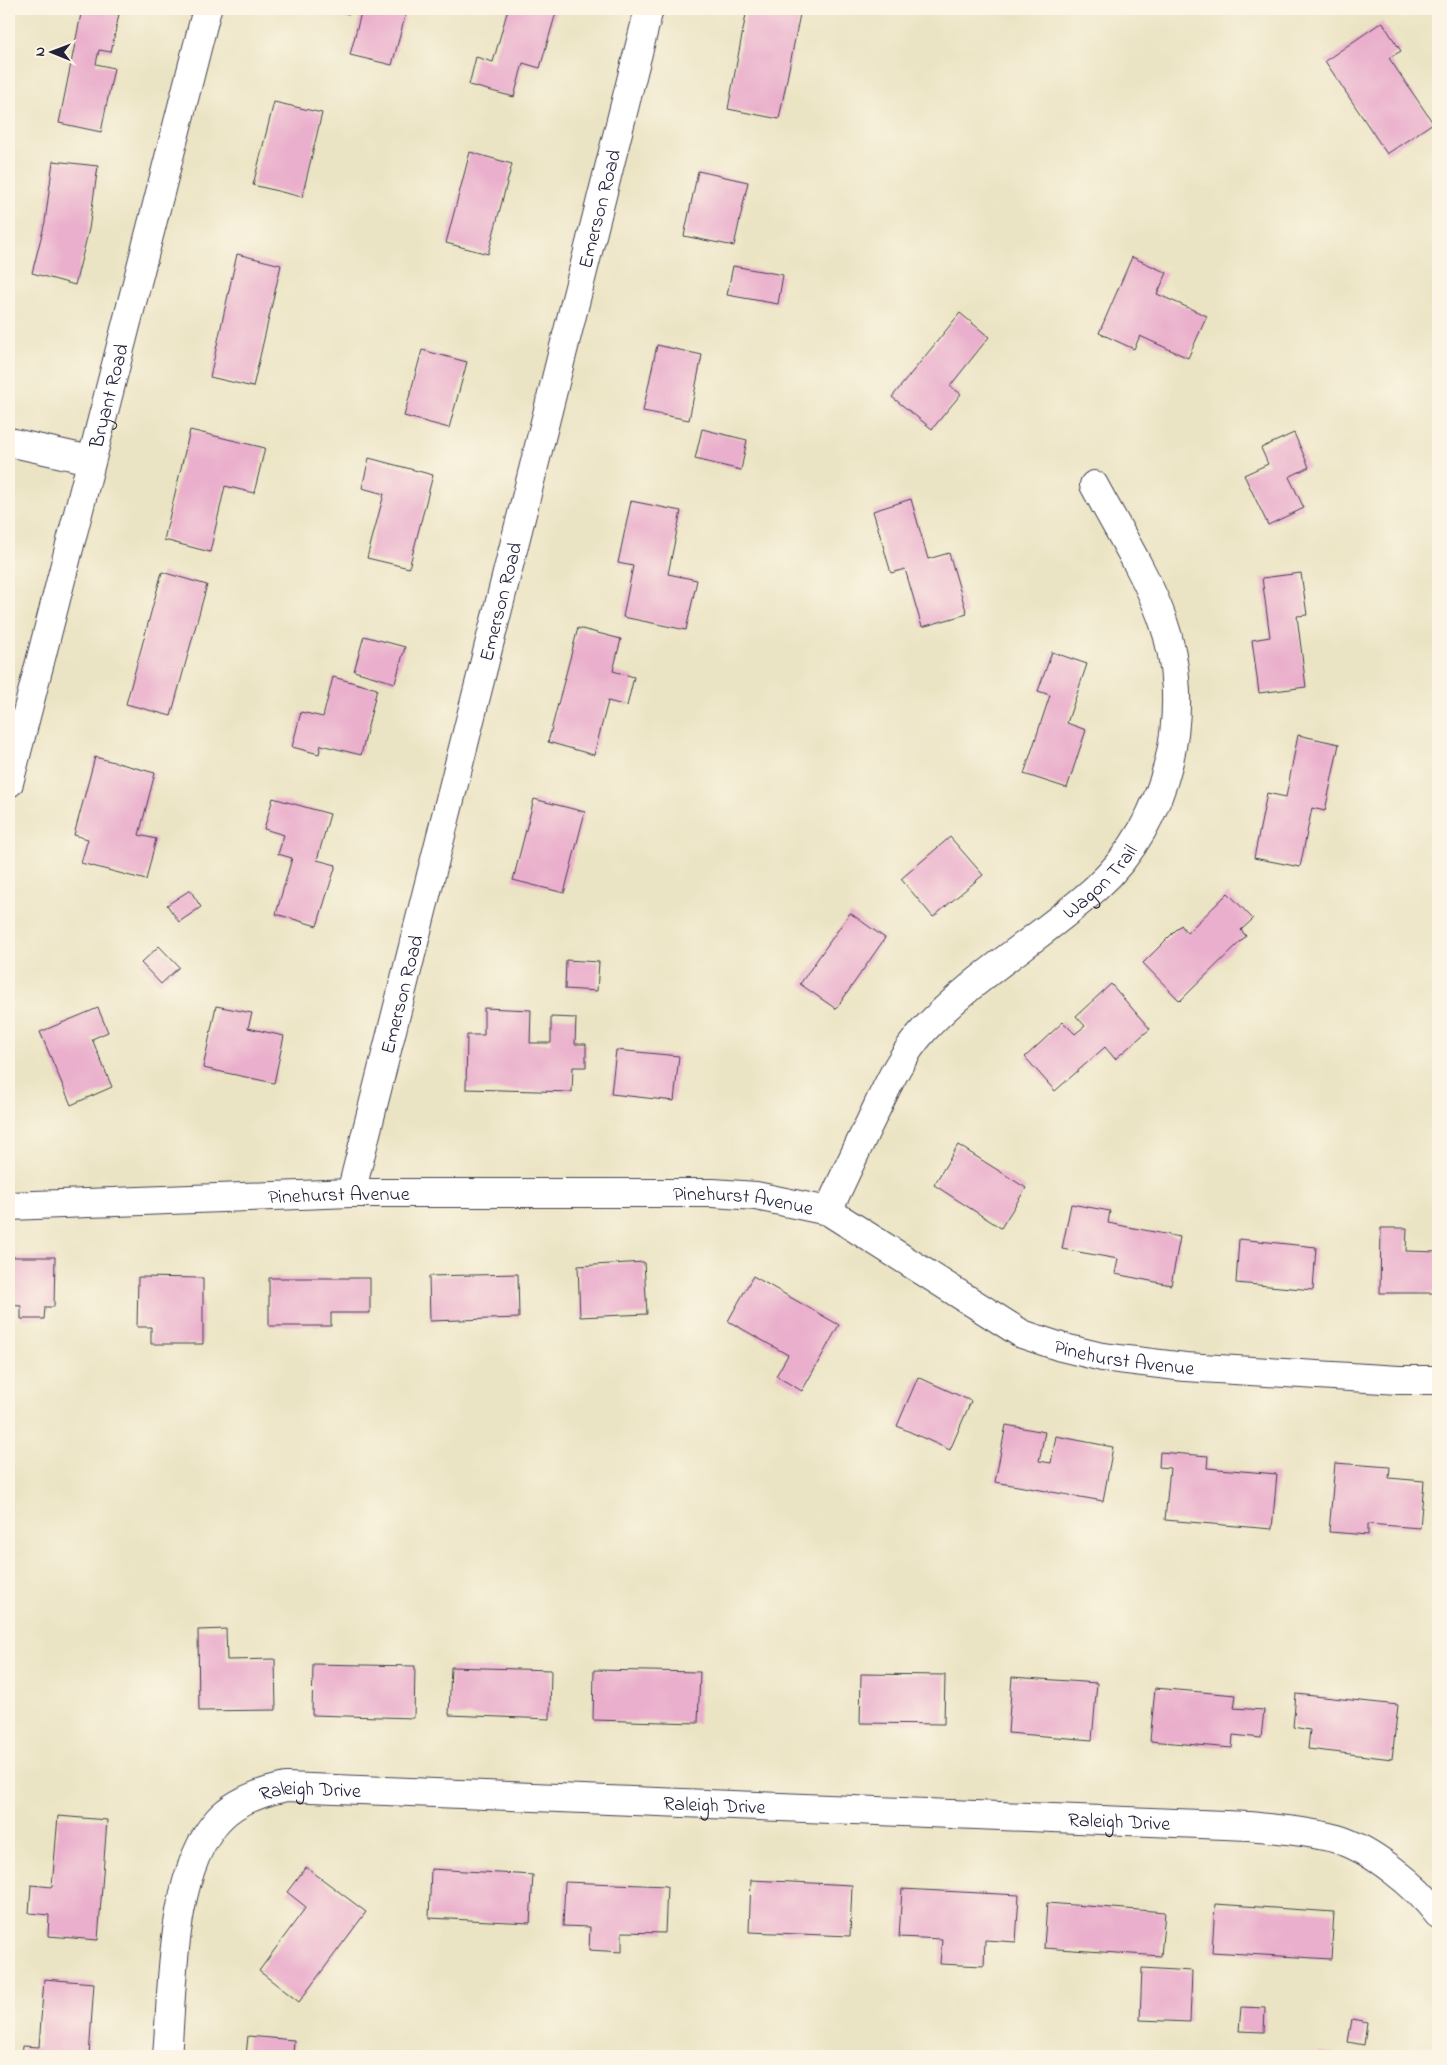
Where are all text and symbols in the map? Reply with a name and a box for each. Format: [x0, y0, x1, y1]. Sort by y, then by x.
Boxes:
north arrow [28, 28, 78, 78]
text: N [30, 47, 51, 57]
street label: Emerson Road [572, 147, 630, 272]
street label: Bryant Road [83, 341, 138, 452]
street label: Emerson Road [473, 539, 531, 665]
street label: Wagon Trail [1057, 840, 1146, 928]
street label: Emerson Road [375, 932, 432, 1057]
street label: Pinehurst Avenue [267, 1181, 410, 1213]
street label: Pinehurst Avenue [673, 1181, 816, 1225]
street label: Pinehurst Avenue [1049, 1334, 1195, 1385]
street label: Raleigh Drive [256, 1775, 361, 1810]
street label: Raleigh Drive [663, 1790, 766, 1823]
street label: Raleigh Drive [1067, 1807, 1171, 1840]

